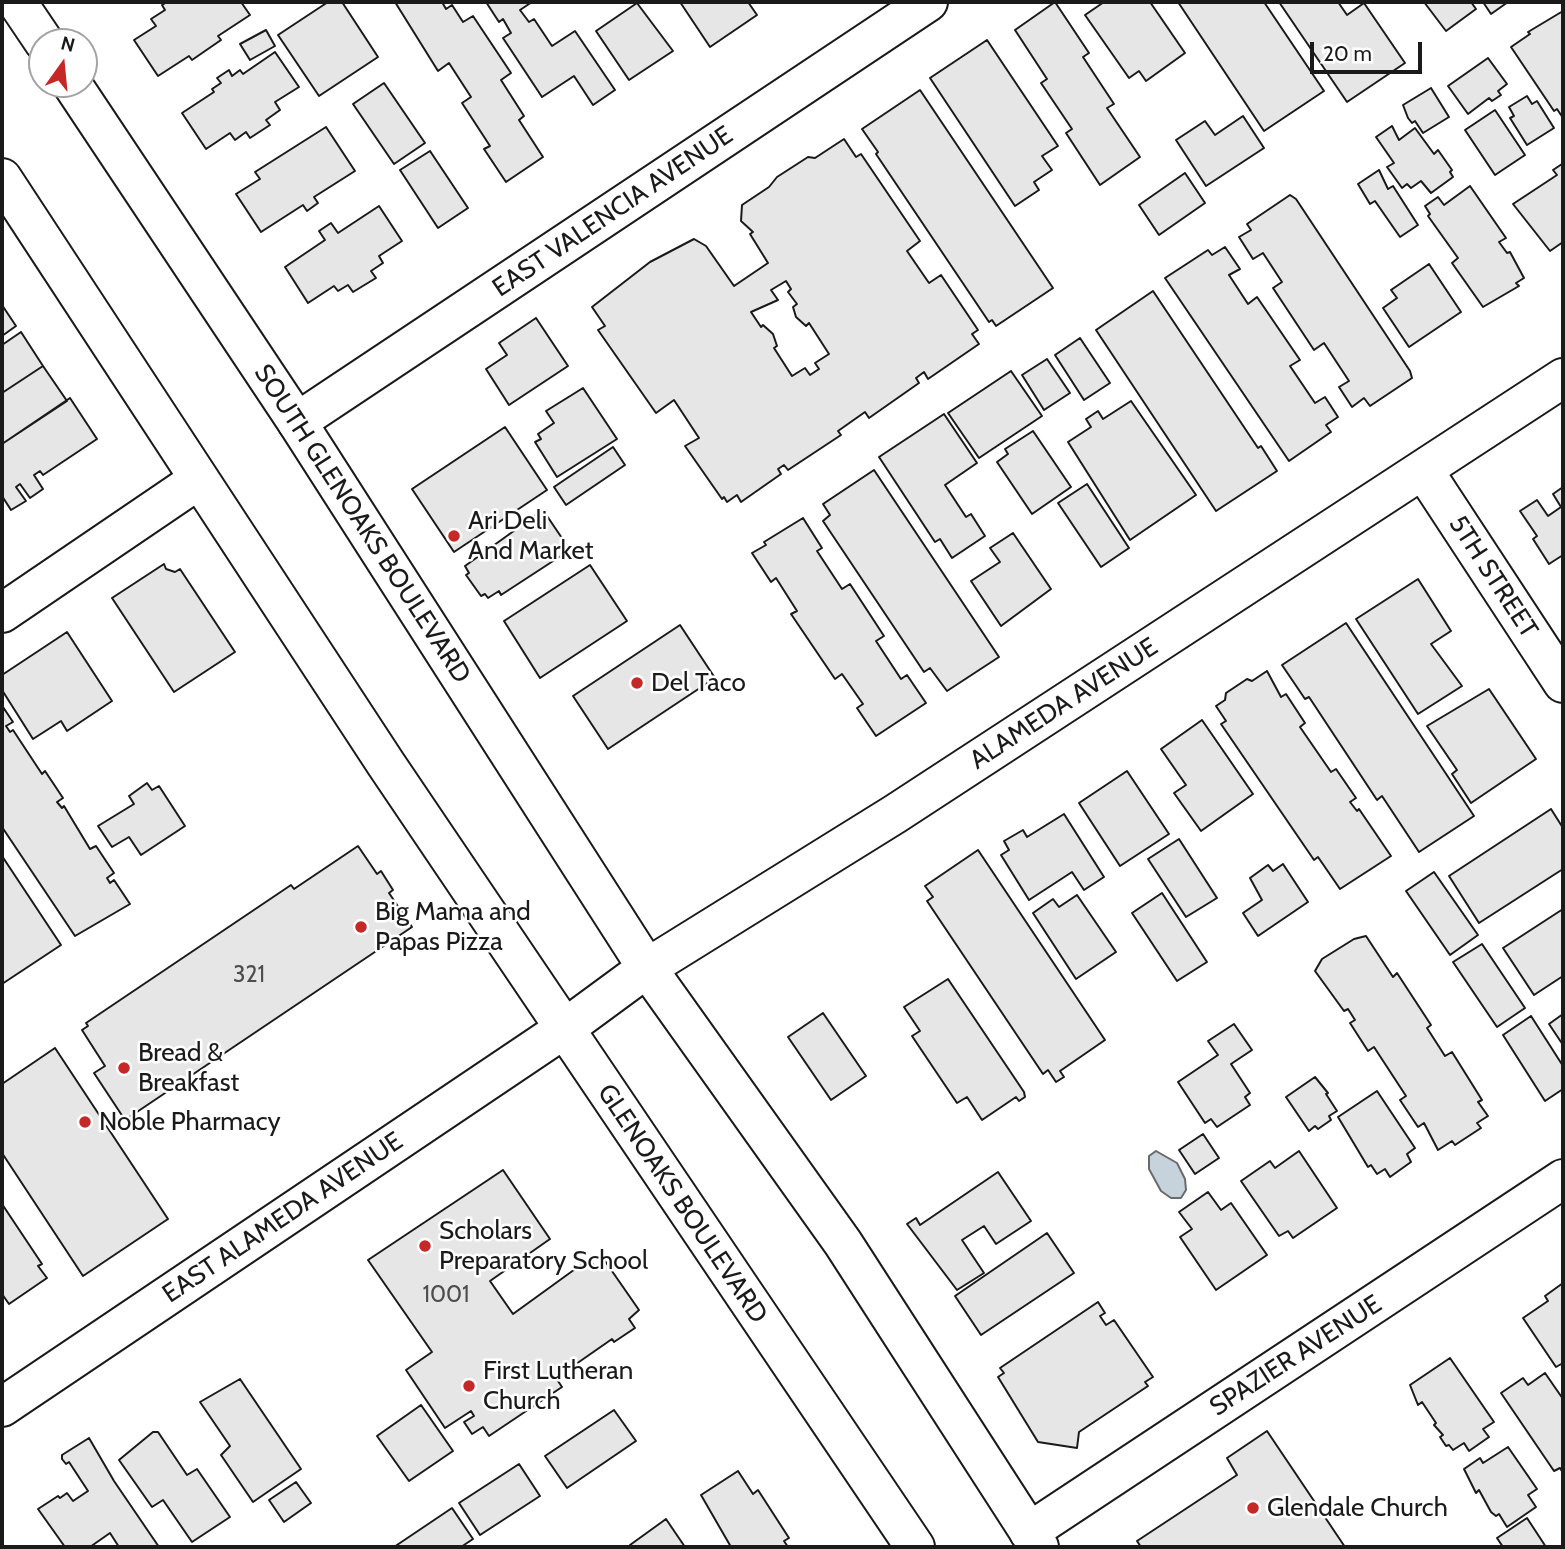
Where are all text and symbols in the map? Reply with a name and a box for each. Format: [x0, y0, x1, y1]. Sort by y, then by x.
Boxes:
north arrow [28, 28, 98, 98]
scale bar [1313, 28, 1425, 72]
text: N [59, 31, 78, 57]
text: 20 m [1323, 41, 1372, 66]
street label: EAST VALENCIA AVENUE [487, 120, 739, 304]
street label: SOUTH GLENOAKS BOULEVARD [247, 359, 477, 689]
place label: Ari Deli And Market [468, 505, 594, 566]
street label: 5TH STREET [1442, 510, 1544, 644]
marker: Ari Deli And Market [446, 528, 462, 544]
street label: ALAMEDA AVENUE [964, 632, 1164, 776]
place label: Del Taco [651, 667, 746, 699]
marker: Del Taco [629, 675, 645, 691]
place label: Big Mama and Papas Pizza [375, 896, 531, 958]
marker: Big Mama and Papas Pizza [353, 919, 369, 935]
house number: 321 [233, 961, 265, 989]
place label: Bread & Breakfast [138, 1037, 239, 1098]
marker: Bread & Breakfast [116, 1060, 132, 1076]
street label: GLENOAKS BOULEVARD [590, 1079, 774, 1329]
place label: Noble Pharmacy [99, 1106, 281, 1138]
marker: Noble Pharmacy [77, 1114, 93, 1130]
street label: EAST ALAMEDA AVENUE [157, 1126, 409, 1310]
place label: Scholars Preparatory School [439, 1215, 648, 1276]
marker: Scholars Preparatory School [417, 1238, 433, 1254]
house number: 1001 [422, 1281, 470, 1309]
street label: SPAZIER AVENUE [1204, 1289, 1388, 1423]
place label: First Lutheran Church [483, 1355, 633, 1416]
marker: First Lutheran Church [461, 1378, 477, 1394]
place label: Glendale Church [1267, 1492, 1448, 1524]
marker: Glendale Church [1245, 1500, 1261, 1516]

